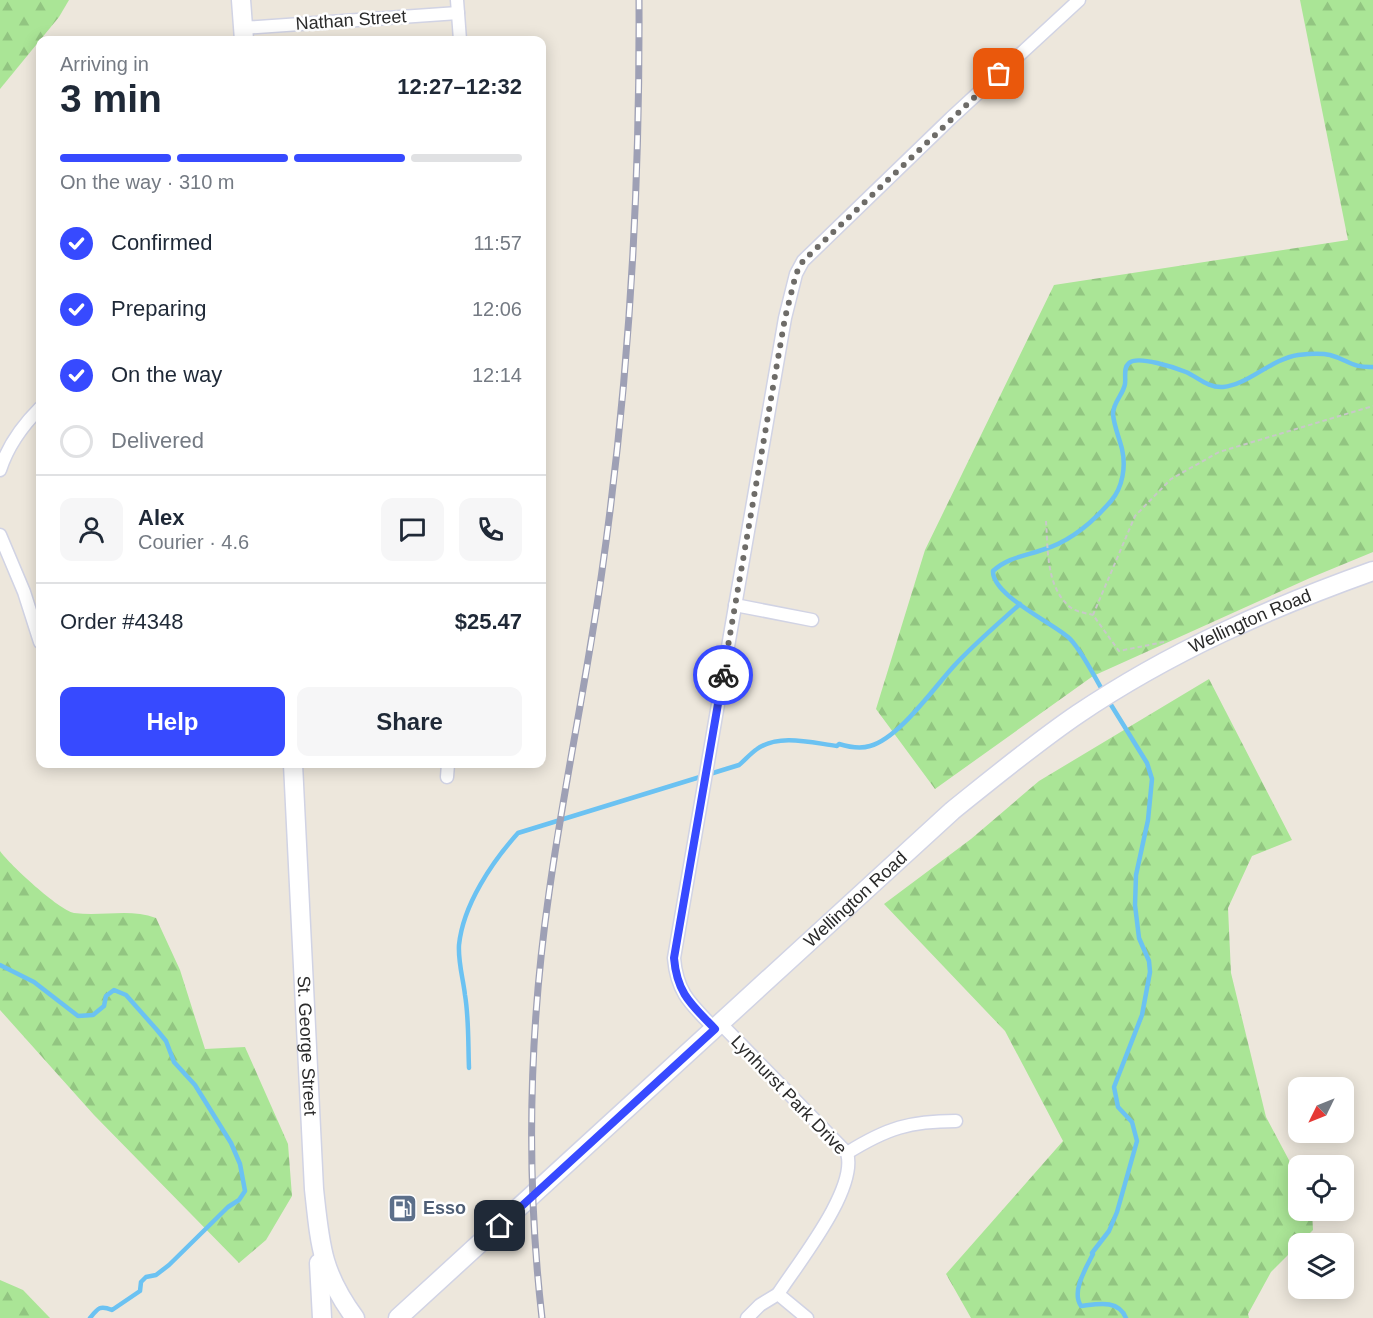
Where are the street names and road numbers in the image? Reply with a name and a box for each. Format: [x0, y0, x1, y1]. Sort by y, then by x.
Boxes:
street label: Nathan Street [295, 6, 407, 34]
street label: Wellington Road [1186, 585, 1314, 657]
street label: Wellington Road [800, 848, 911, 951]
street label: St. George Street [293, 975, 320, 1116]
street label: Lynhurst Park Drive [727, 1031, 851, 1159]

